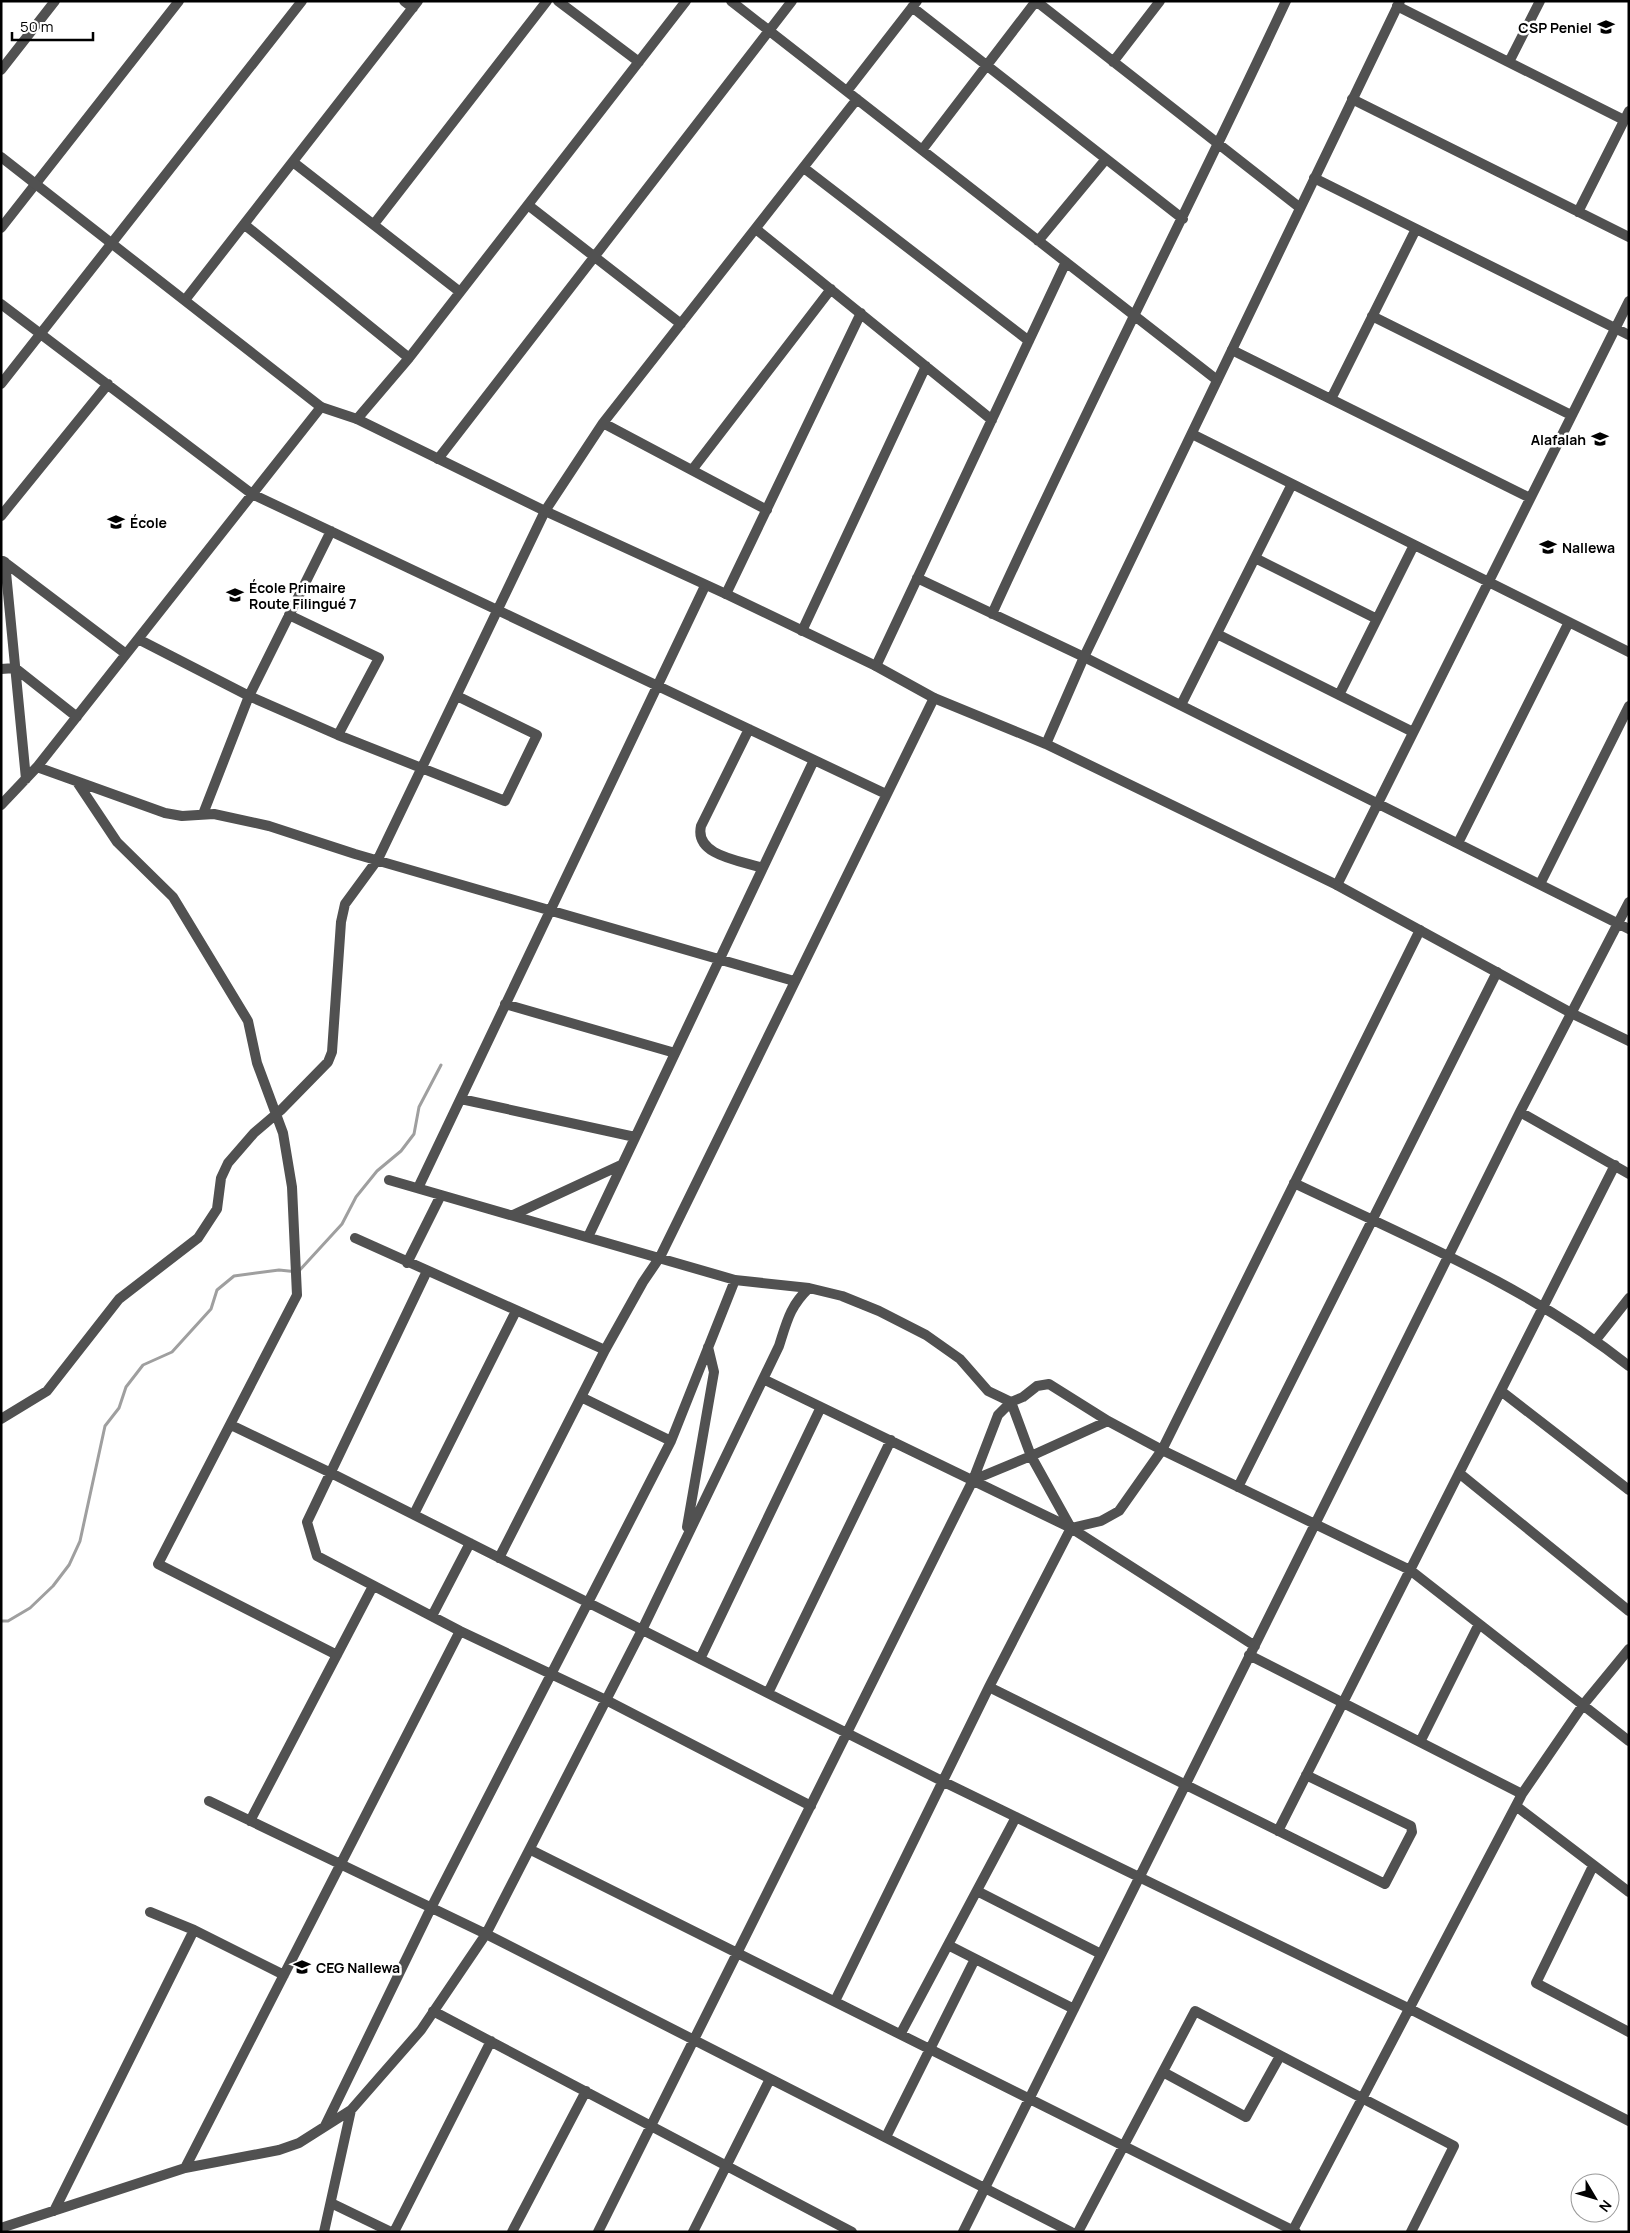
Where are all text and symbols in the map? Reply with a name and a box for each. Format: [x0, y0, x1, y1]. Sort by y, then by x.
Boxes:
scale bar [12, 10, 94, 42]
text: 50 m [20, 16, 54, 37]
school or university icon: CSP Peniel [1596, 17, 1616, 37]
place label: CSP Peniel [1518, 18, 1592, 37]
school or university icon: Alafalah [1590, 429, 1610, 449]
place label: Alafalah [1531, 430, 1586, 449]
school or university icon: École [106, 512, 126, 532]
place label: École [130, 513, 167, 532]
school or university icon: Nallewa [1538, 537, 1558, 557]
place label: Nallewa [1562, 538, 1615, 557]
place label: École Primaire Route Filingué 7 [249, 578, 357, 613]
school or university icon: École Primaire Route Filingué 7 [225, 585, 245, 605]
school or university icon: CEG Nallewa [292, 1957, 312, 1977]
place label: CEG Nallewa [316, 1958, 400, 1977]
north arrow [1570, 2173, 1620, 2223]
text: N [1595, 2196, 1616, 2216]

